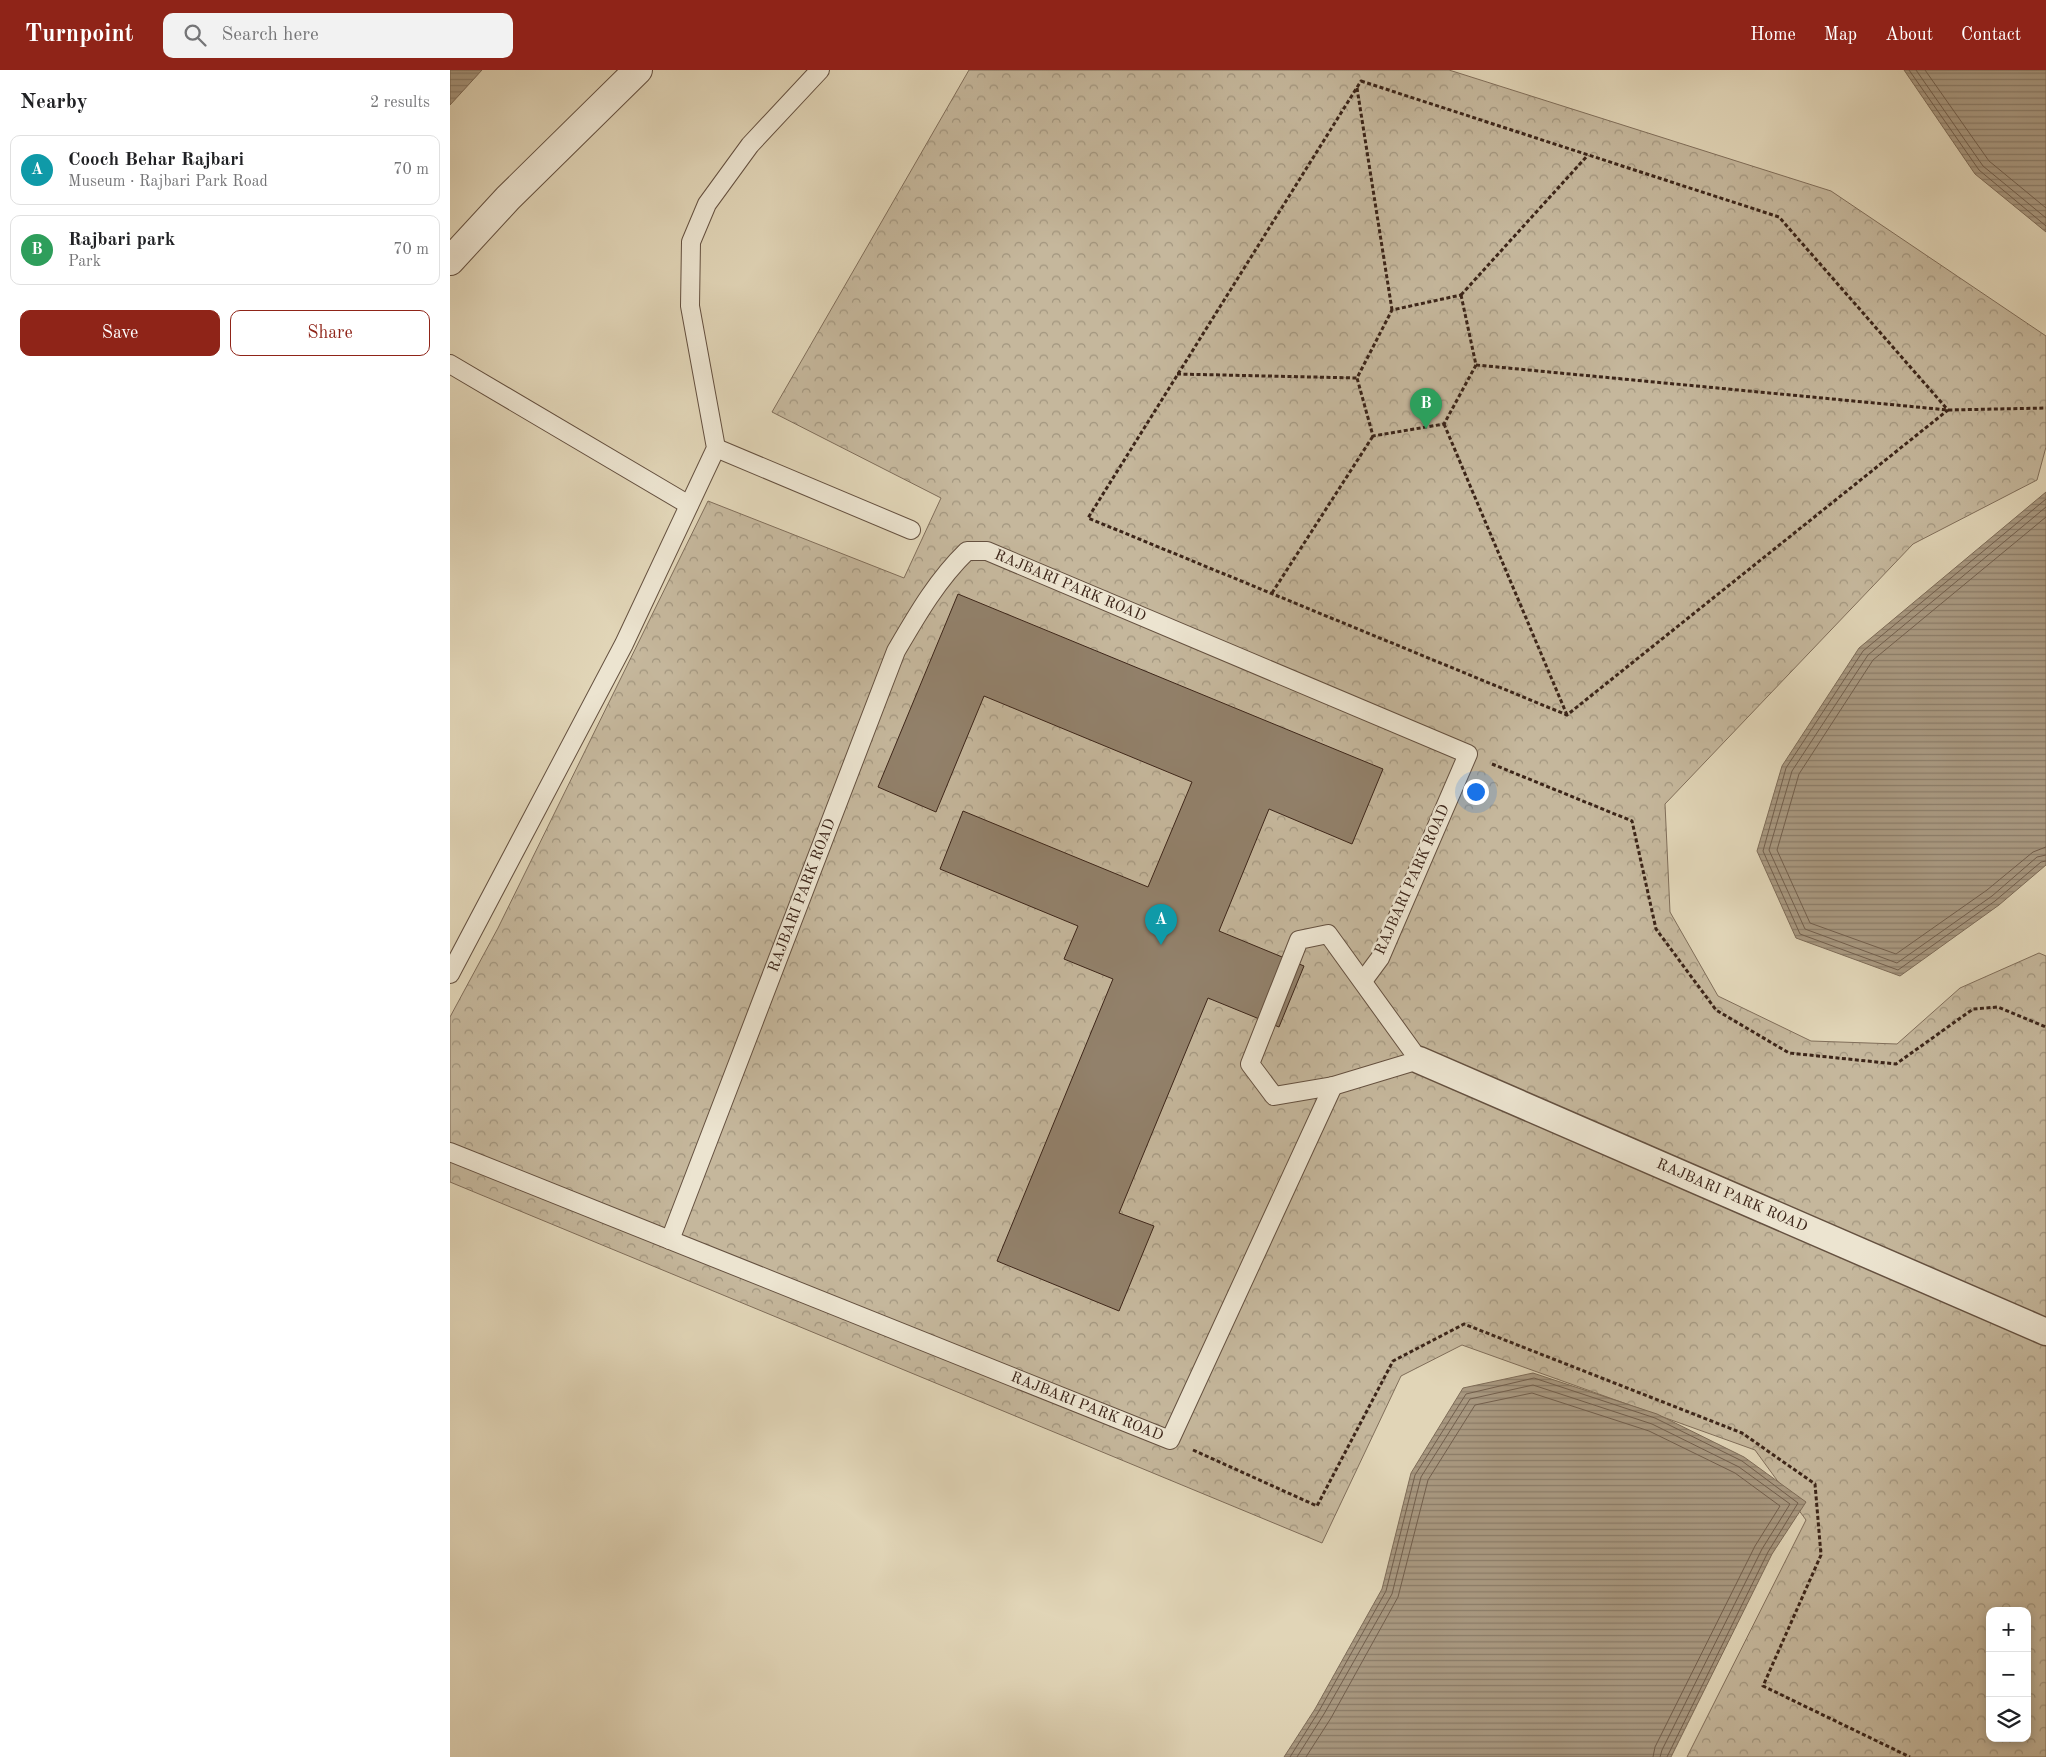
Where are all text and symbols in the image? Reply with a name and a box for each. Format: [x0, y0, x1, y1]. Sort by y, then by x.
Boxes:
search box [163, 13, 513, 58]
icon: search [181, 21, 209, 49]
text: Turnpoint [25, 23, 133, 47]
text: Search here [221, 26, 319, 45]
text: Home [1750, 26, 1796, 44]
text: Map [1824, 26, 1857, 44]
text: About [1885, 26, 1933, 44]
text: Contact [1961, 26, 2021, 44]
text: Nearby [20, 92, 88, 113]
text: 2 results [370, 95, 430, 111]
text: Cooch Behar Rajbari [68, 151, 244, 170]
text: A [31, 162, 43, 178]
text: 70 m [393, 162, 429, 178]
text: Museum · Rajbari Park Road [68, 174, 268, 190]
text: Rajbari park [68, 231, 175, 250]
text: B [31, 242, 43, 258]
text: 70 m [393, 242, 429, 258]
text: Park [68, 254, 101, 270]
button: Save [20, 310, 220, 356]
button: Share [230, 310, 430, 356]
pin: B [1410, 388, 1442, 429]
street label: RAJBARI PARK ROAD [992, 547, 1148, 625]
your location [1463, 779, 1489, 805]
street label: RAJBARI PARK ROAD [1373, 803, 1453, 957]
street label: RAJBARI PARK ROAD [766, 817, 838, 974]
pin: A [1145, 904, 1177, 945]
street label: RAJBARI PARK ROAD [1654, 1156, 1810, 1235]
street label: RAJBARI PARK ROAD [1009, 1370, 1165, 1444]
map controls [1986, 1607, 2031, 1742]
button: + [1986, 1607, 2031, 1652]
button: − [1986, 1652, 2031, 1697]
button: layers [1986, 1697, 2031, 1742]

